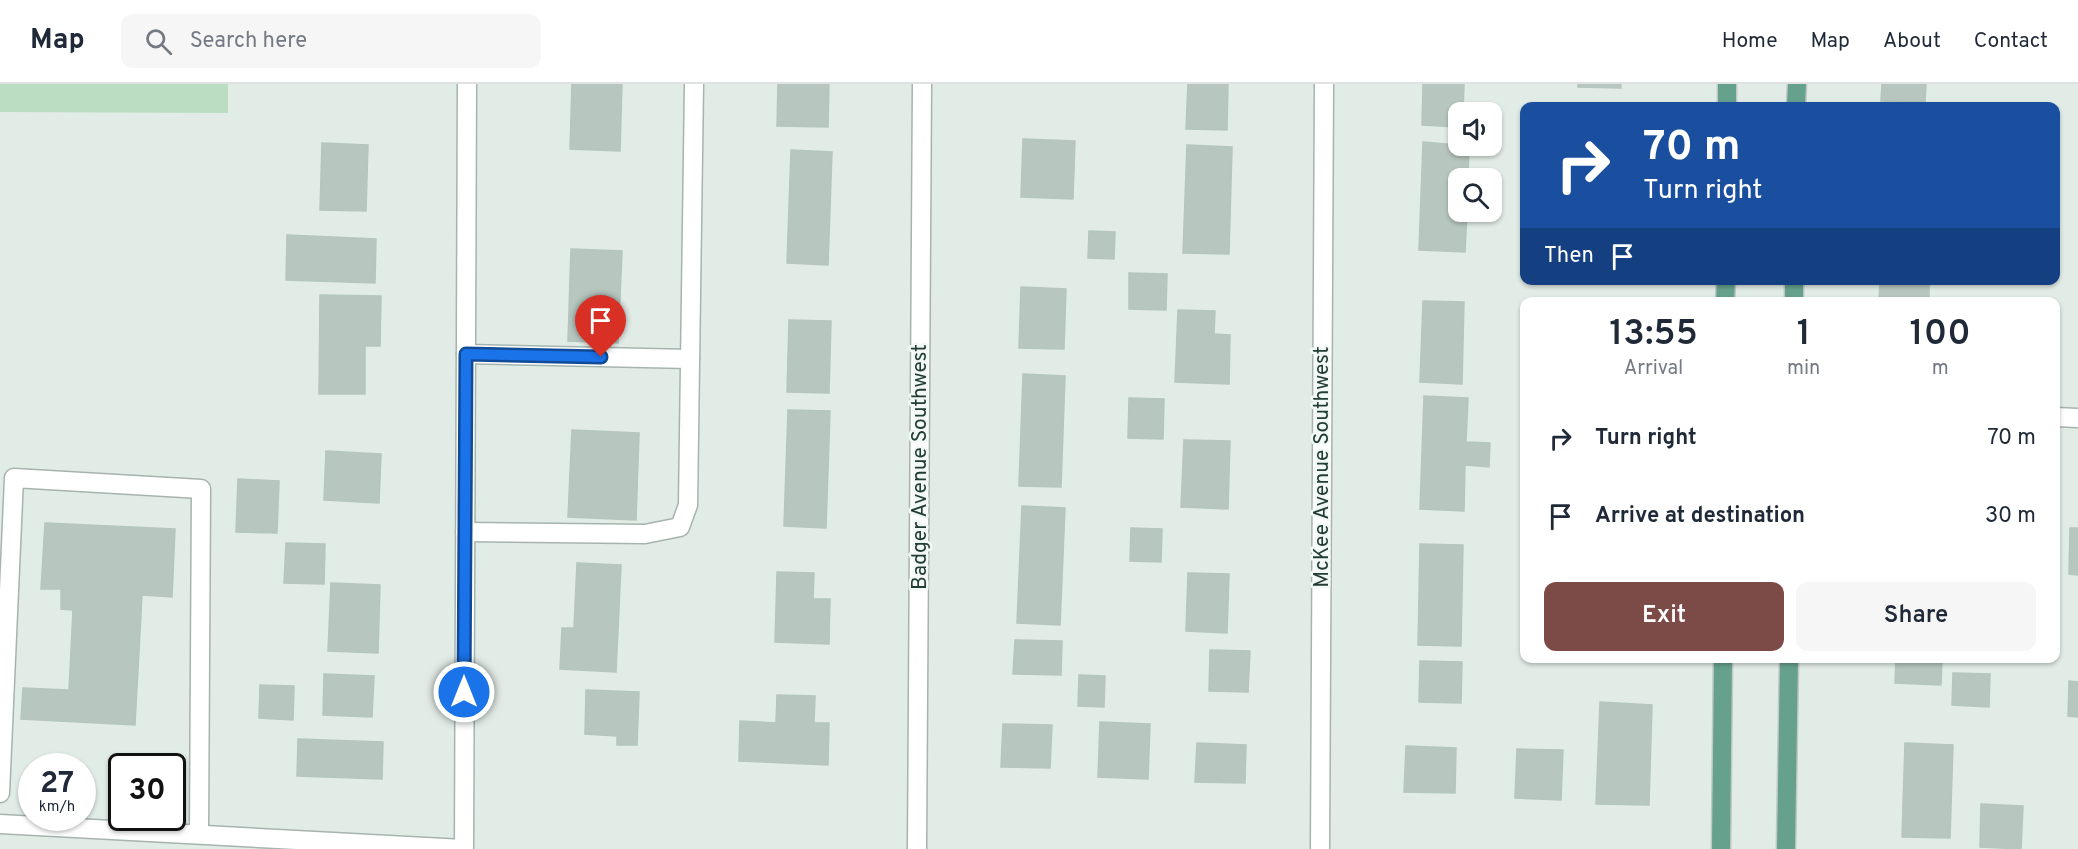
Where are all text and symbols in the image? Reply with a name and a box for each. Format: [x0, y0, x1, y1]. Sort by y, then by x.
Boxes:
search box [121, 14, 541, 68]
text: Map [30, 23, 85, 59]
icon: search [142, 25, 175, 58]
text: Search here [190, 28, 307, 55]
text: Home [1722, 28, 1778, 55]
text: Map [1811, 28, 1850, 55]
text: About [1883, 28, 1941, 55]
text: Contact [1974, 28, 2048, 55]
map controls [1448, 102, 1502, 222]
button: sound [1448, 102, 1502, 156]
text: 70 m [1643, 122, 1741, 175]
icon: right [1544, 126, 1622, 204]
button: search [1448, 168, 1502, 222]
text: Turn right [1643, 174, 1762, 208]
icon: arrive [1606, 240, 1639, 273]
text: Then [1544, 243, 1594, 270]
pin [575, 295, 626, 357]
icon: arrive [584, 304, 617, 337]
text: 13:55 [1609, 312, 1698, 358]
text: 1 [1797, 312, 1811, 358]
text: 100 [1910, 312, 1971, 358]
street label: Badger Avenue Southwest [907, 344, 934, 590]
street label: McKee Avenue Southwest [1309, 346, 1336, 588]
text: Arrival [1624, 356, 1683, 382]
text: min [1787, 356, 1820, 382]
text: m [1932, 356, 1949, 382]
icon: right [1544, 422, 1577, 455]
text: Turn right [1595, 425, 1697, 452]
text: 70 m [1987, 425, 2036, 452]
icon: arrive [1544, 500, 1577, 533]
text: Arrive at destination [1595, 503, 1805, 530]
text: 30 m [1985, 503, 2036, 530]
button: Exit [1544, 582, 1784, 651]
button: Share [1796, 582, 2036, 651]
position arrow [432, 660, 496, 724]
speed limit sign: 30 [108, 753, 186, 831]
text: 27 [40, 766, 74, 803]
text: km/h [39, 798, 75, 817]

